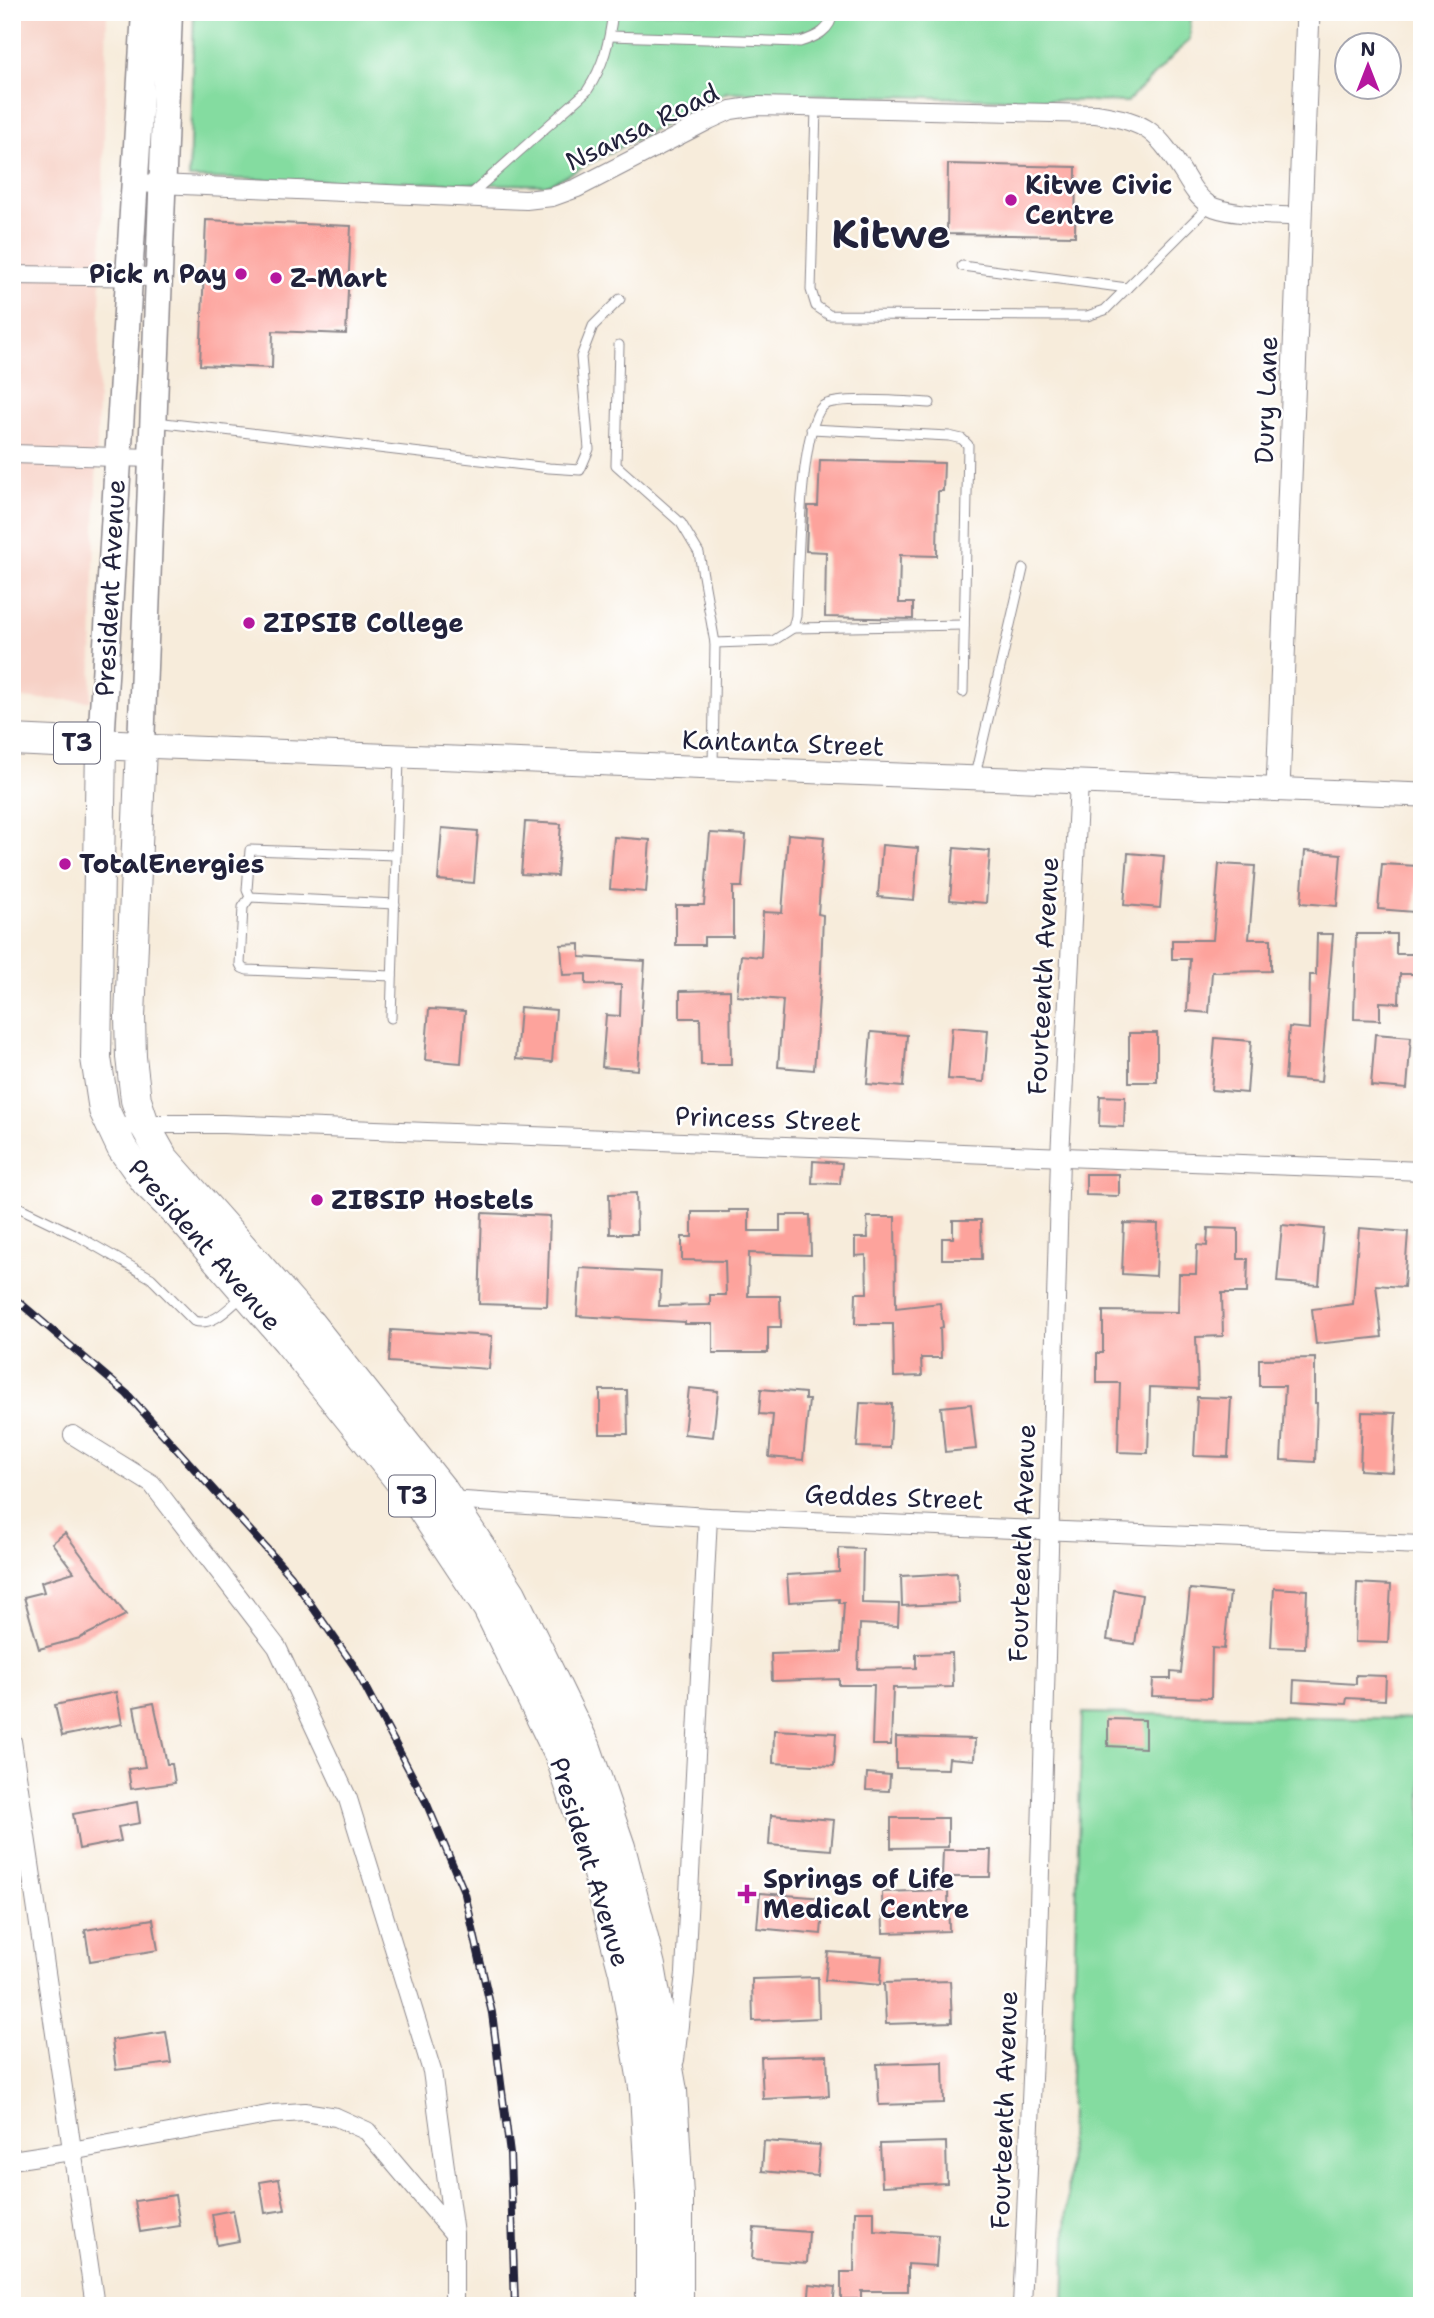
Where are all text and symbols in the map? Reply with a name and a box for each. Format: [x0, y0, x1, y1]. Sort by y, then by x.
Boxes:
north arrow [1332, 32, 1402, 102]
text: N [1360, 37, 1376, 62]
street label: Nsansa Road [559, 74, 724, 179]
place label: Kitwe Civic Centre [1025, 167, 1173, 232]
marker: Kitwe Civic Centre [1003, 192, 1019, 208]
district label: Kitwe [831, 207, 951, 261]
place label: Pick n Pay [89, 256, 227, 291]
place label: Z-Mart [290, 260, 387, 295]
marker: Pick n Pay [233, 266, 249, 282]
marker: Z-Mart [268, 270, 284, 286]
street label: Dury Lane [1246, 335, 1285, 465]
street label: President Avenue [86, 478, 133, 697]
place label: ZIPSIB College [263, 605, 464, 640]
marker: ZIPSIB College [241, 615, 257, 631]
street label: Kantanta Street [681, 721, 885, 764]
road number: T3 [54, 722, 100, 764]
place label: TotalEnergies [79, 846, 265, 881]
marker: TotalEnergies [57, 856, 73, 872]
street label: Fourteenth Avenue [1019, 856, 1066, 1096]
street label: Princess Street [674, 1098, 862, 1139]
street label: President Avenue [121, 1151, 290, 1338]
place label: ZIBSIP Hostels [331, 1182, 534, 1217]
marker: ZIBSIP Hostels [309, 1192, 325, 1208]
street label: Fourteenth Avenue [1000, 1423, 1043, 1663]
road number: T3 [389, 1476, 435, 1516]
street label: Geddes Street [804, 1476, 984, 1517]
street label: President Avenue [542, 1753, 639, 1971]
place label: Springs of Life Medical Centre [763, 1861, 969, 1926]
marker: Springs of Life Medical Centre [737, 1884, 757, 1904]
street label: Fourteenth Avenue [982, 1990, 1025, 2230]

